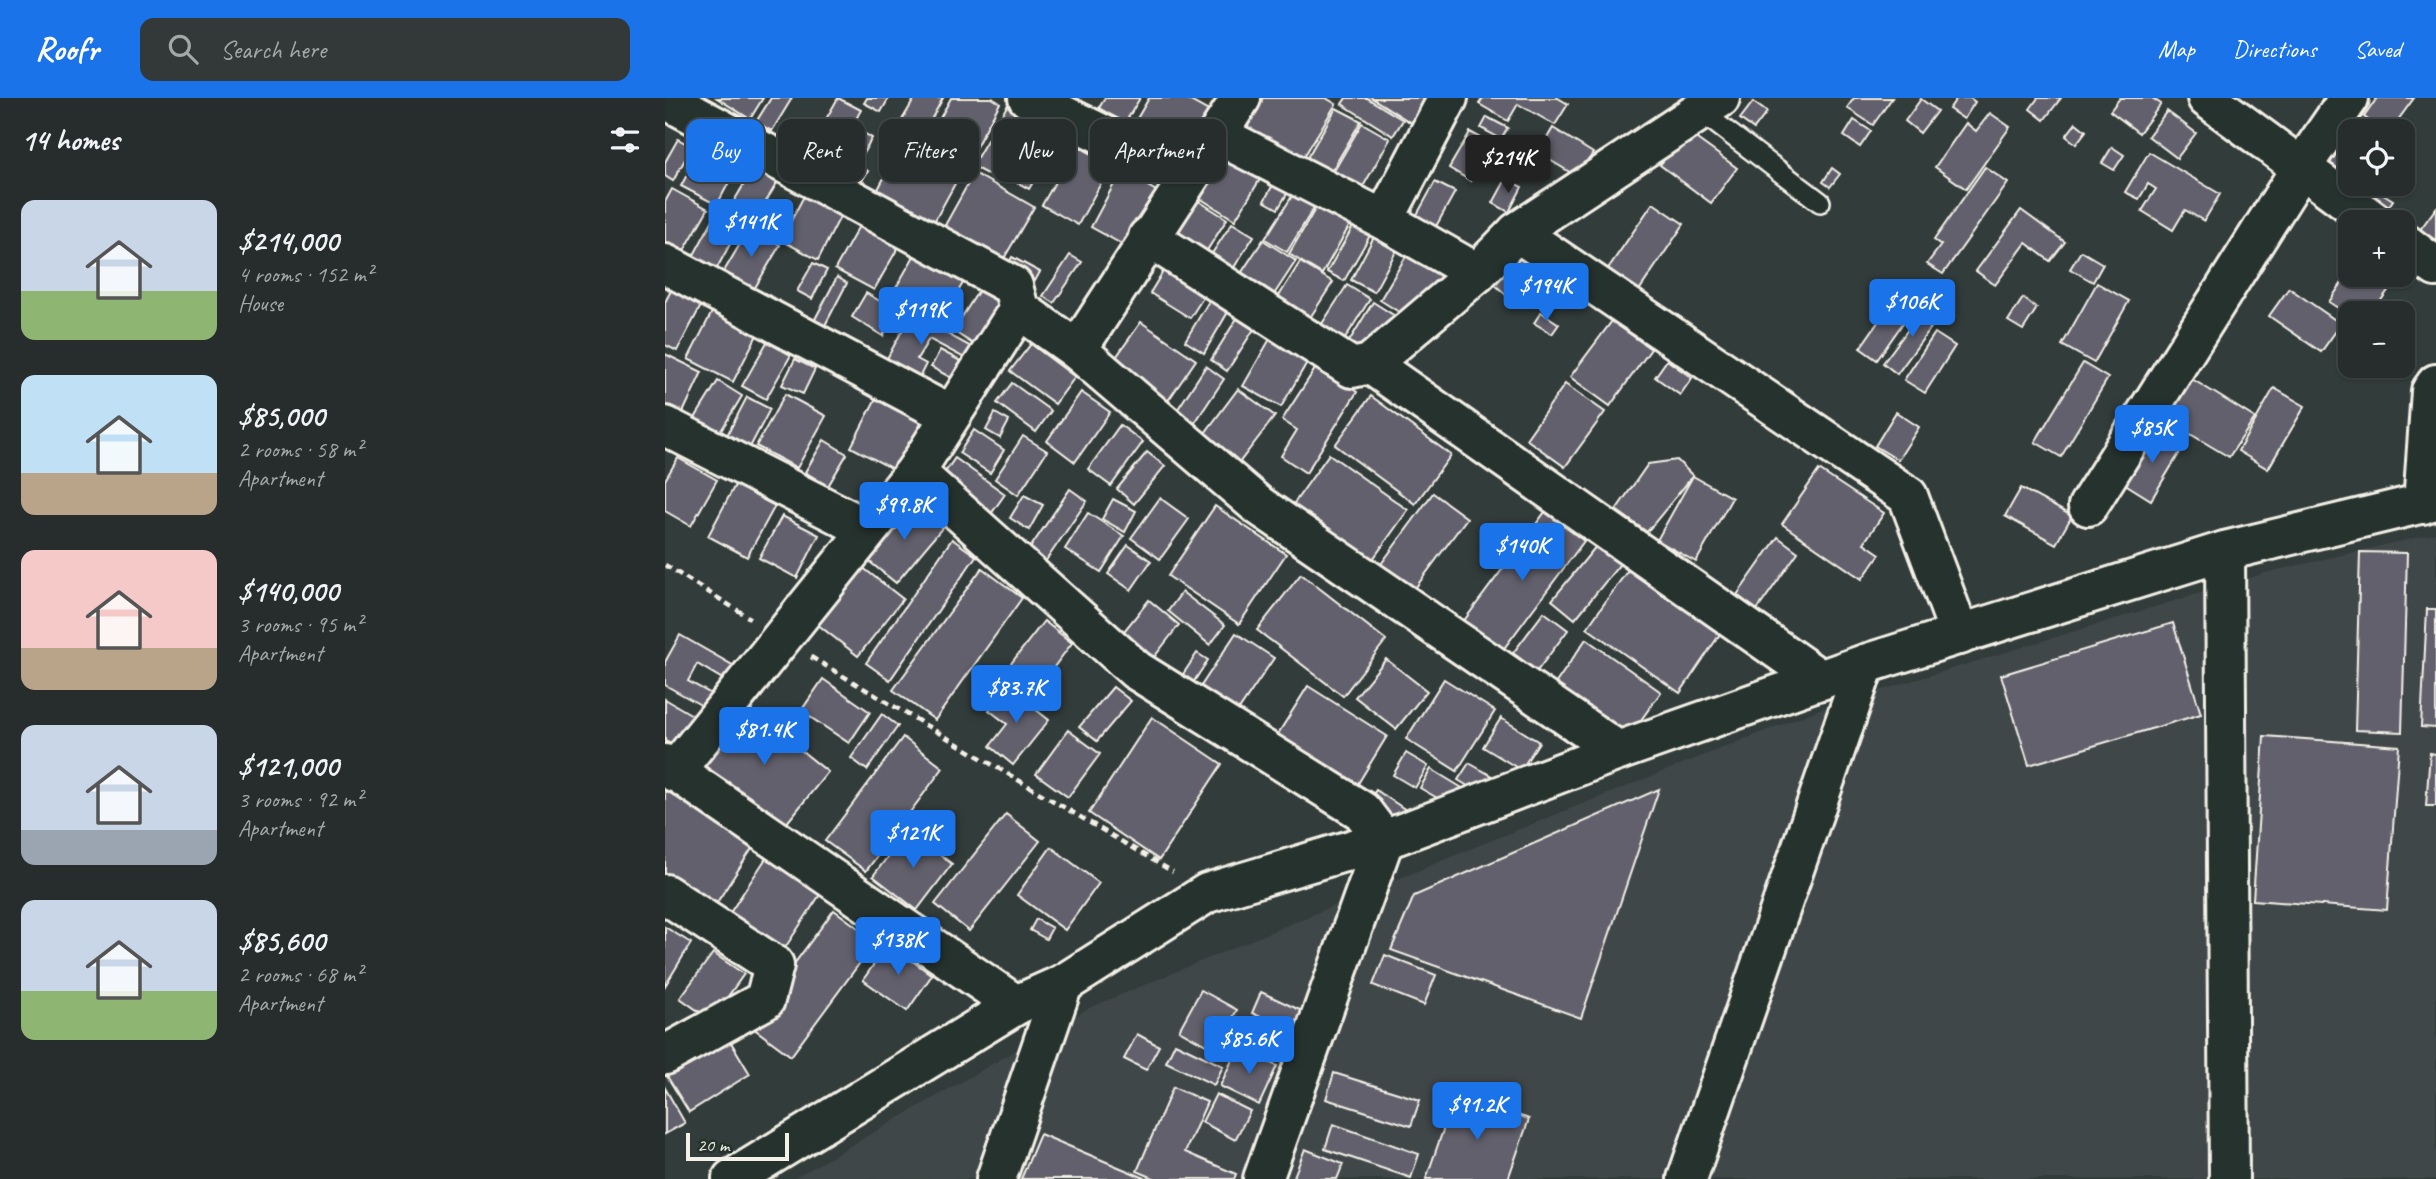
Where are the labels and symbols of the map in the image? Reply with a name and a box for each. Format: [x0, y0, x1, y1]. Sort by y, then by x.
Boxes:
pin: $214K [1459, 136, 1557, 195]
pin: $141K [702, 200, 800, 259]
pin: $194K [1497, 264, 1595, 323]
pin: $106K [1863, 280, 1961, 339]
pin: $119K [872, 288, 970, 347]
pin: $85K [2111, 406, 2193, 465]
pin: $99.8K [847, 482, 961, 542]
pin: $140K [1473, 524, 1571, 583]
pin: $83.7K [959, 666, 1073, 725]
pin: $81.4K [707, 708, 821, 767]
pin: $121K [864, 810, 962, 870]
pin: $138K [849, 918, 947, 977]
pin: $85.6K [1192, 1016, 1306, 1076]
pin: $91.2K [1420, 1082, 1534, 1142]
scale bar [686, 1130, 789, 1162]

